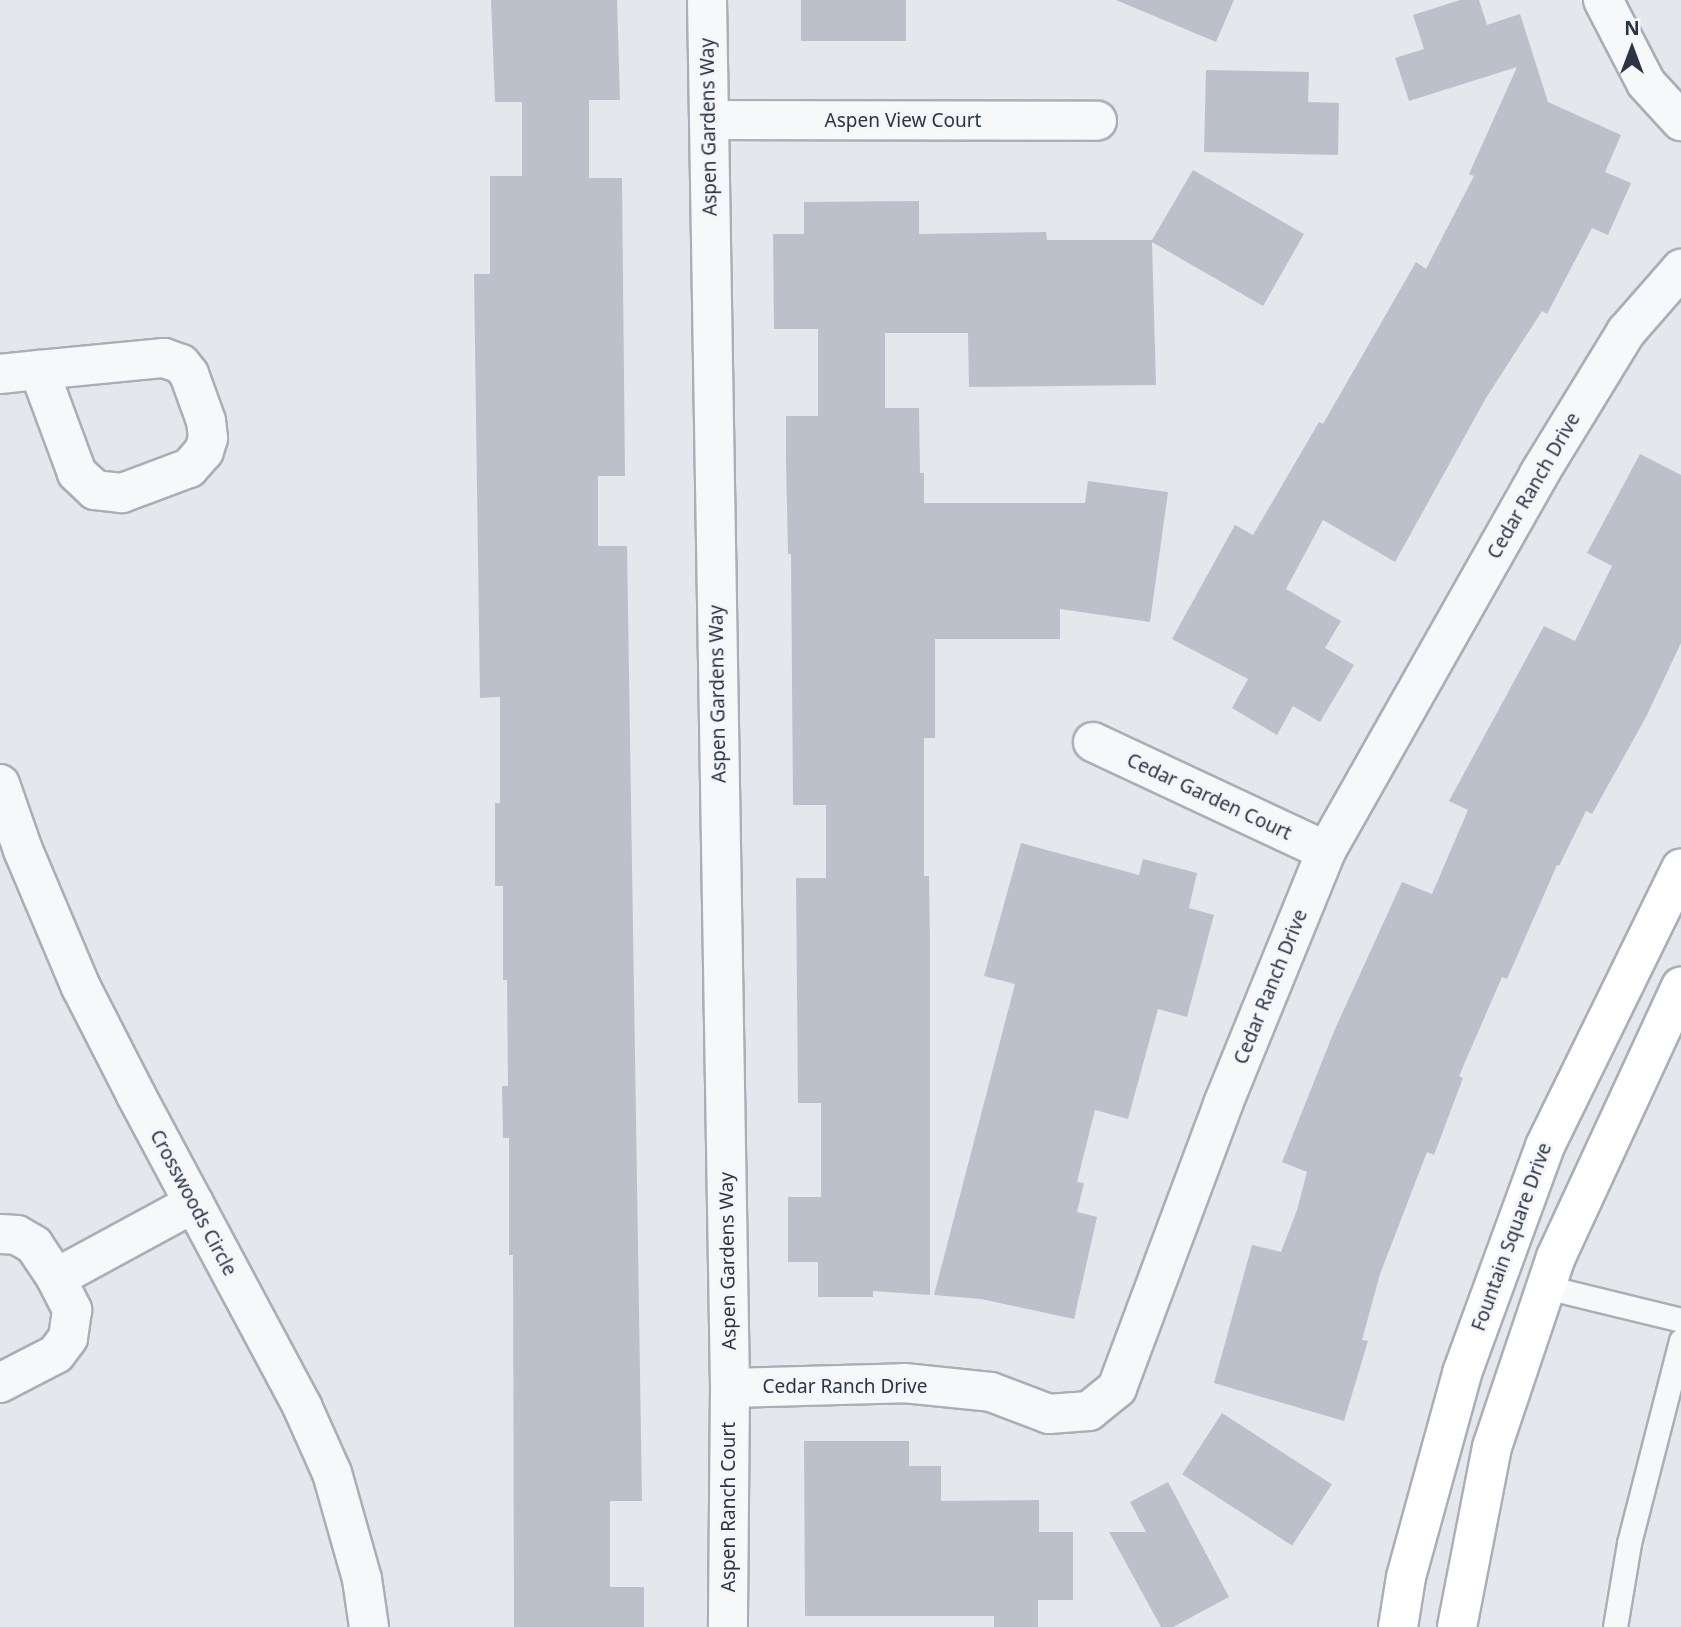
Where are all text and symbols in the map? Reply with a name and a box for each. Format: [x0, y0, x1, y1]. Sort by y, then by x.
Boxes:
north arrow [1597, 14, 1667, 84]
text: N [1624, 15, 1640, 41]
street label: Aspen Gardens Way [696, 38, 722, 216]
street label: Aspen View Court [825, 110, 981, 132]
street label: Cedar Ranch Drive [1483, 409, 1585, 563]
street label: Aspen Gardens Way [705, 605, 731, 783]
street label: Cedar Garden Court [1123, 749, 1295, 845]
street label: Cedar Ranch Drive [1230, 906, 1312, 1068]
street label: Crosswoods Circle [145, 1126, 241, 1280]
street label: Fountain Square Drive [1467, 1140, 1557, 1334]
street label: Aspen Gardens Way [715, 1172, 741, 1350]
street label: Cedar Ranch Drive [763, 1376, 927, 1398]
street label: Aspen Ranch Court [718, 1422, 740, 1592]

